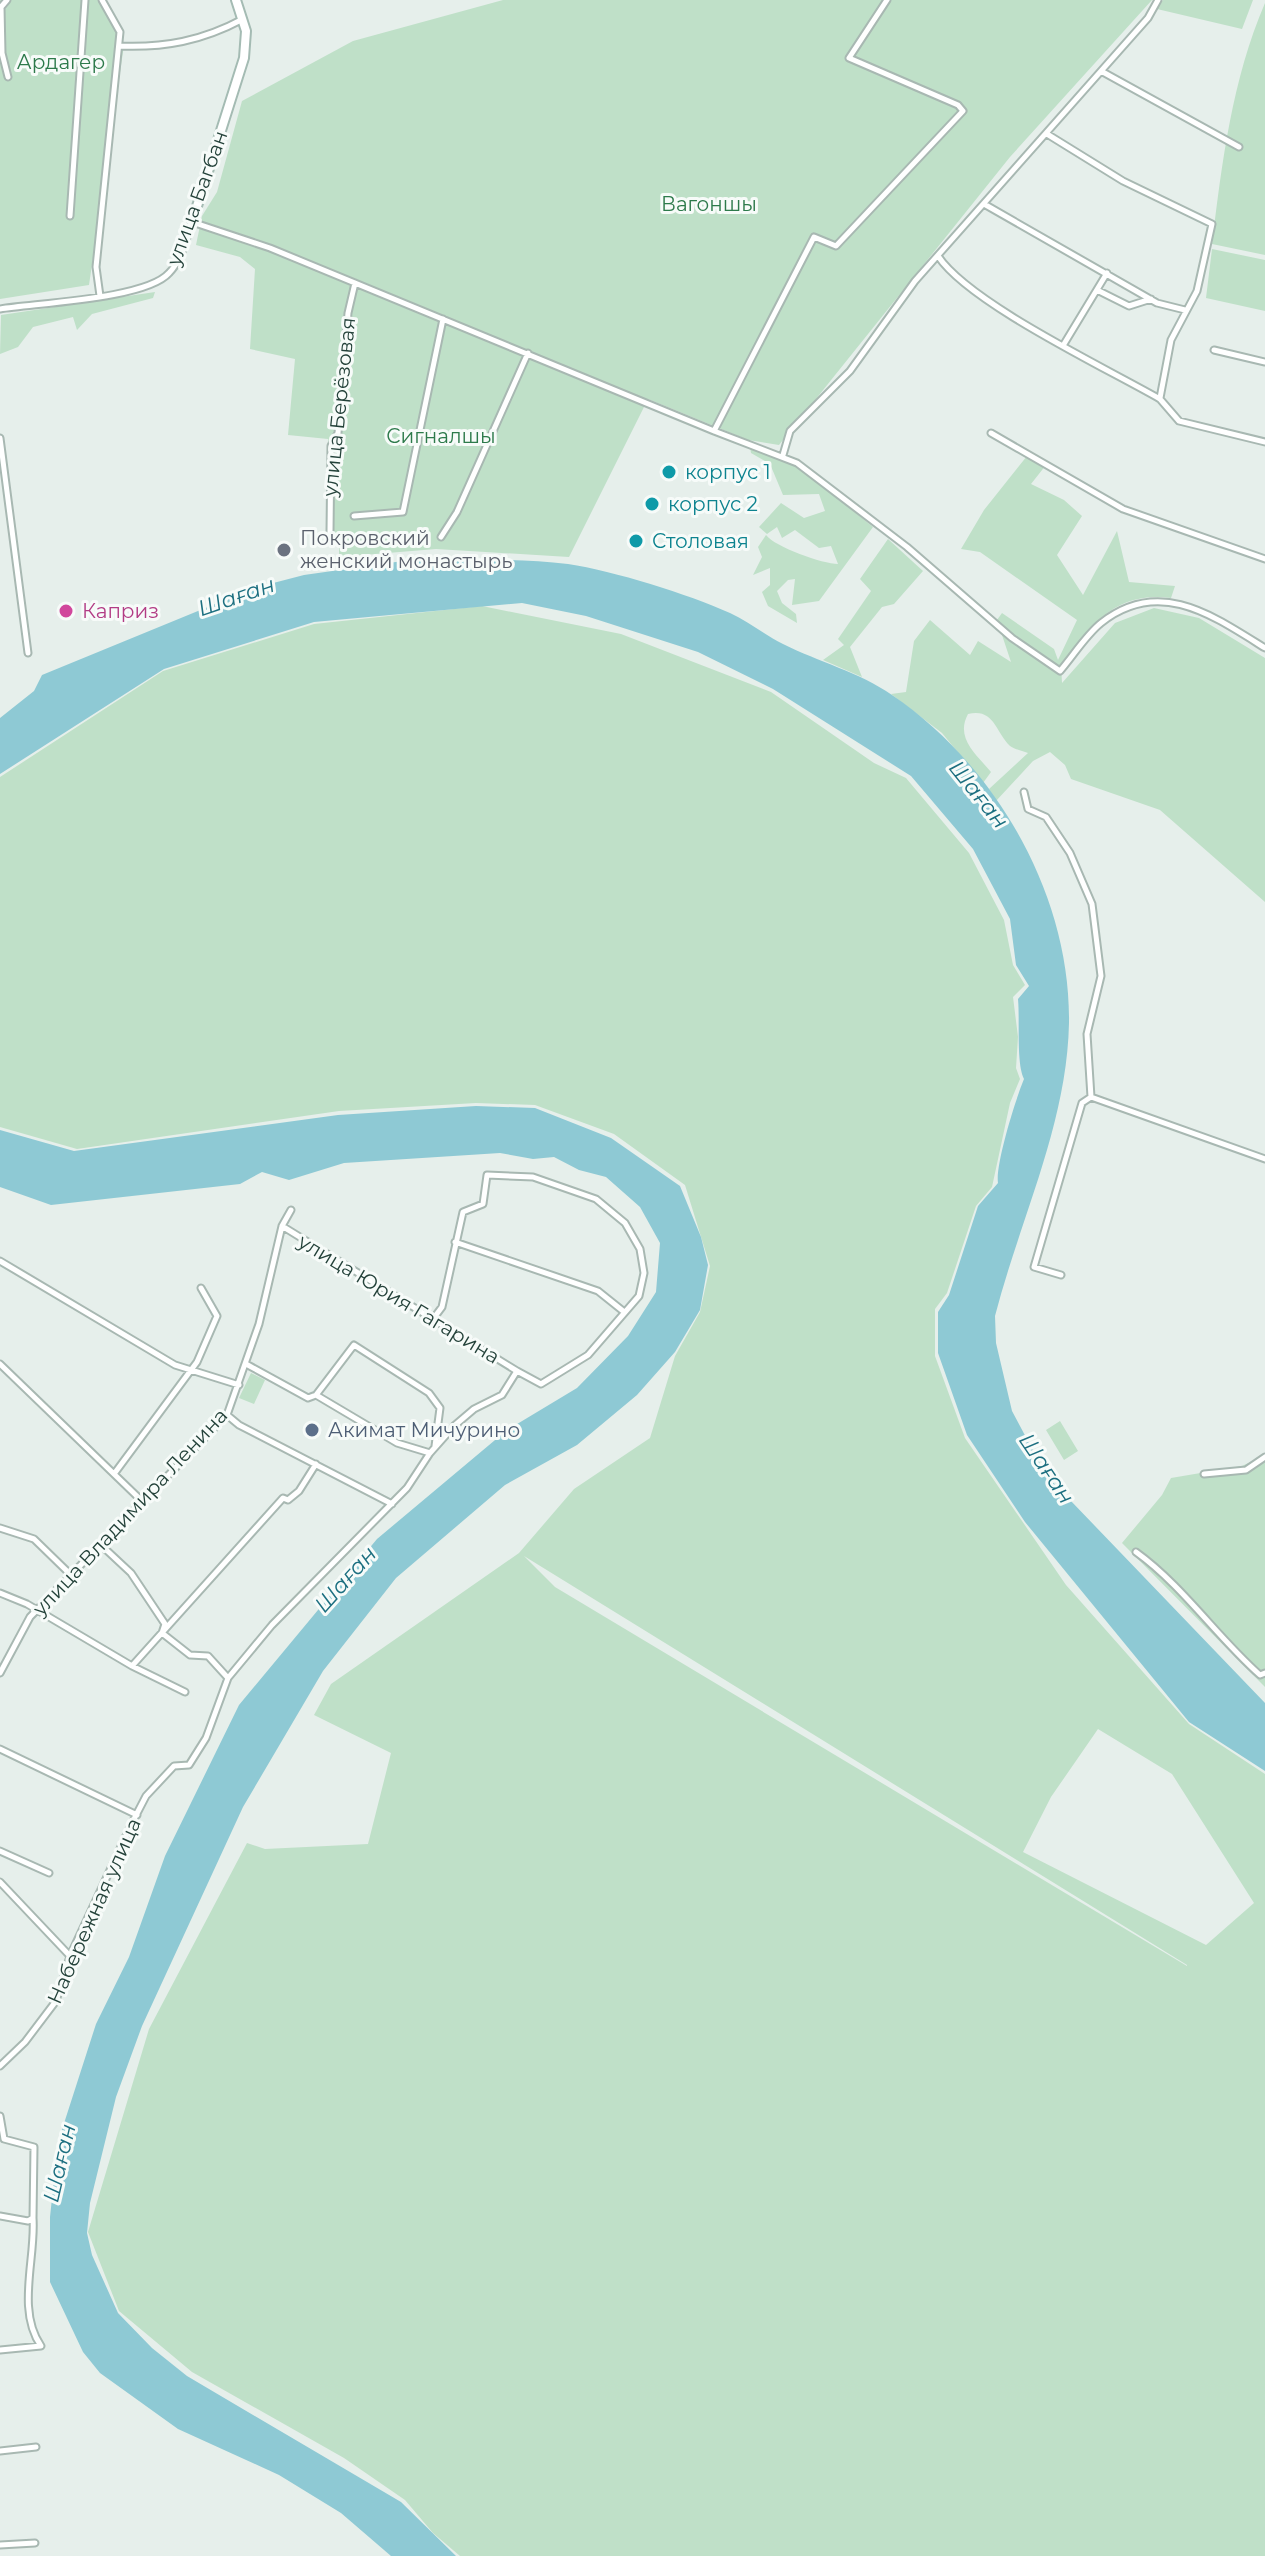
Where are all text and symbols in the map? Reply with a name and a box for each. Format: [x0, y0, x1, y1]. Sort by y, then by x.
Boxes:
park label: Ардагер [17, 50, 105, 74]
street label: улица Багбан [161, 127, 232, 270]
park label: Вагоншы [661, 192, 757, 216]
street label: улица Берёзовая [318, 316, 360, 499]
park label: Сигналшы [386, 424, 496, 448]
place label: корпус 1 [685, 460, 771, 484]
marker: корпус 1 [660, 463, 678, 481]
place label: корпус 2 [668, 492, 758, 516]
marker: корпус 2 [643, 495, 661, 513]
place label: Покровский женский монастырь [300, 526, 513, 573]
place label: Столовая [652, 529, 749, 553]
marker: Столовая [627, 532, 645, 550]
marker: Покровский женский монастырь [275, 541, 293, 559]
water label: Шаған [194, 571, 278, 622]
place label: Каприз [82, 599, 159, 623]
marker: Каприз [57, 602, 75, 620]
water label: Шаған [943, 755, 1014, 834]
street label: улица Юрия Гагарина [293, 1229, 504, 1369]
street label: улица Владимира Ленина [27, 1403, 232, 1621]
place label: Акимат Мичурино [328, 1418, 520, 1442]
marker: Акимат Мичурино [303, 1421, 321, 1439]
water label: Шаған [1013, 1428, 1080, 1509]
water label: Шаған [309, 1541, 382, 1618]
street label: Набережная улица [42, 1814, 146, 2008]
water label: Шаған [37, 2121, 82, 2205]

